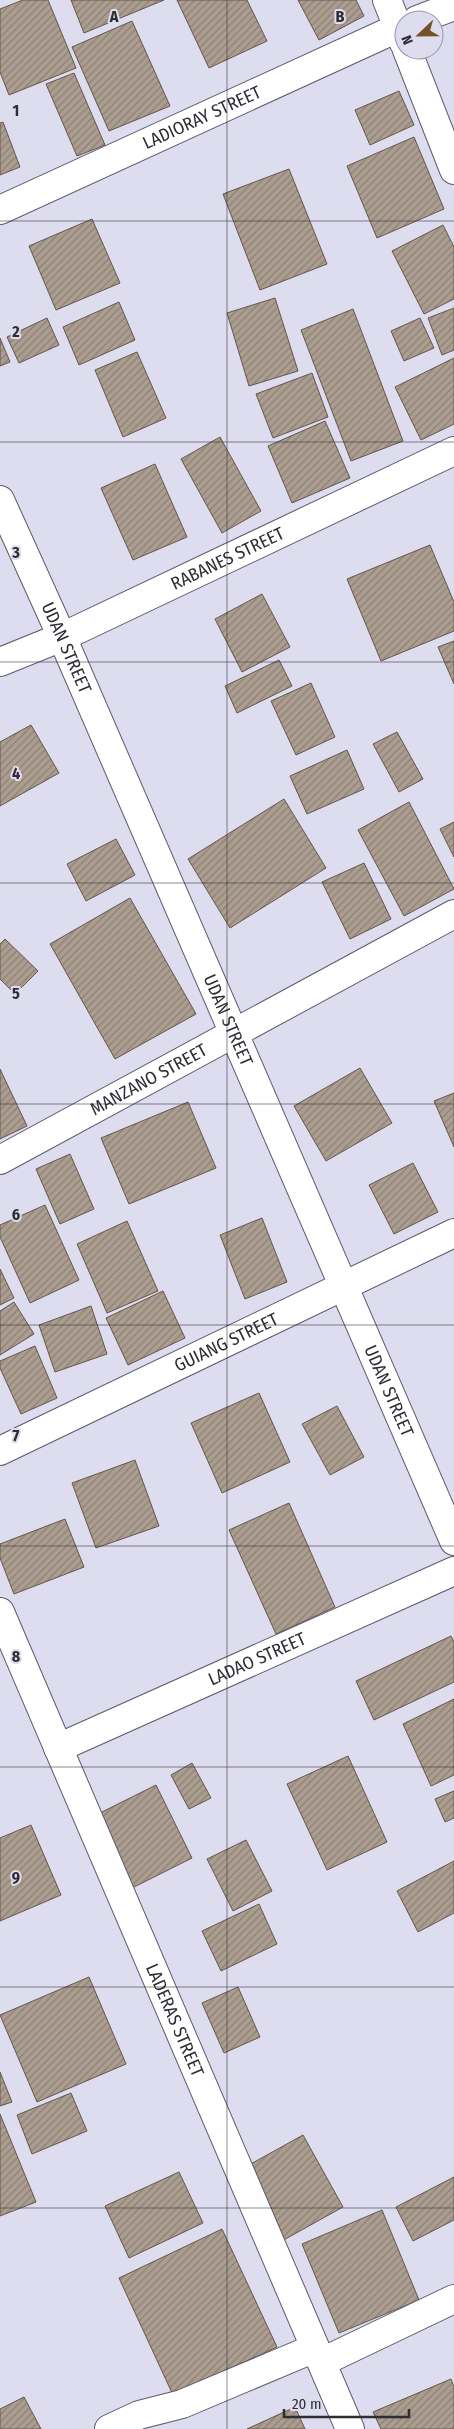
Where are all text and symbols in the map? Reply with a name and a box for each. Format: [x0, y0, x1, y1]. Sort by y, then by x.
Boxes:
text: A [109, 7, 119, 26]
text: B [336, 7, 345, 26]
north arrow [394, 10, 444, 60]
text: N [398, 33, 417, 47]
street label: LADIORAY STREET [139, 81, 265, 154]
text: 1 [13, 101, 19, 120]
text: 2 [11, 322, 20, 341]
street label: RABANES STREET [167, 522, 288, 595]
text: 3 [11, 543, 20, 562]
street label: UDAN STREET [37, 599, 96, 697]
text: 4 [12, 764, 20, 783]
street label: UDAN STREET [199, 971, 258, 1070]
text: 5 [12, 984, 20, 1003]
street label: MANZANO STREET [86, 1039, 211, 1120]
text: 6 [12, 1205, 20, 1224]
street label: GUIANG STREET [171, 1308, 282, 1377]
street label: UDAN STREET [359, 1342, 419, 1440]
text: 7 [13, 1426, 20, 1445]
street label: LADAO STREET [205, 1627, 310, 1690]
text: 8 [12, 1647, 21, 1666]
text: 9 [12, 1868, 20, 1887]
street label: LADERAS STREET [141, 1960, 209, 2081]
scale bar [284, 2386, 409, 2418]
text: 20 m [292, 2395, 322, 2413]

